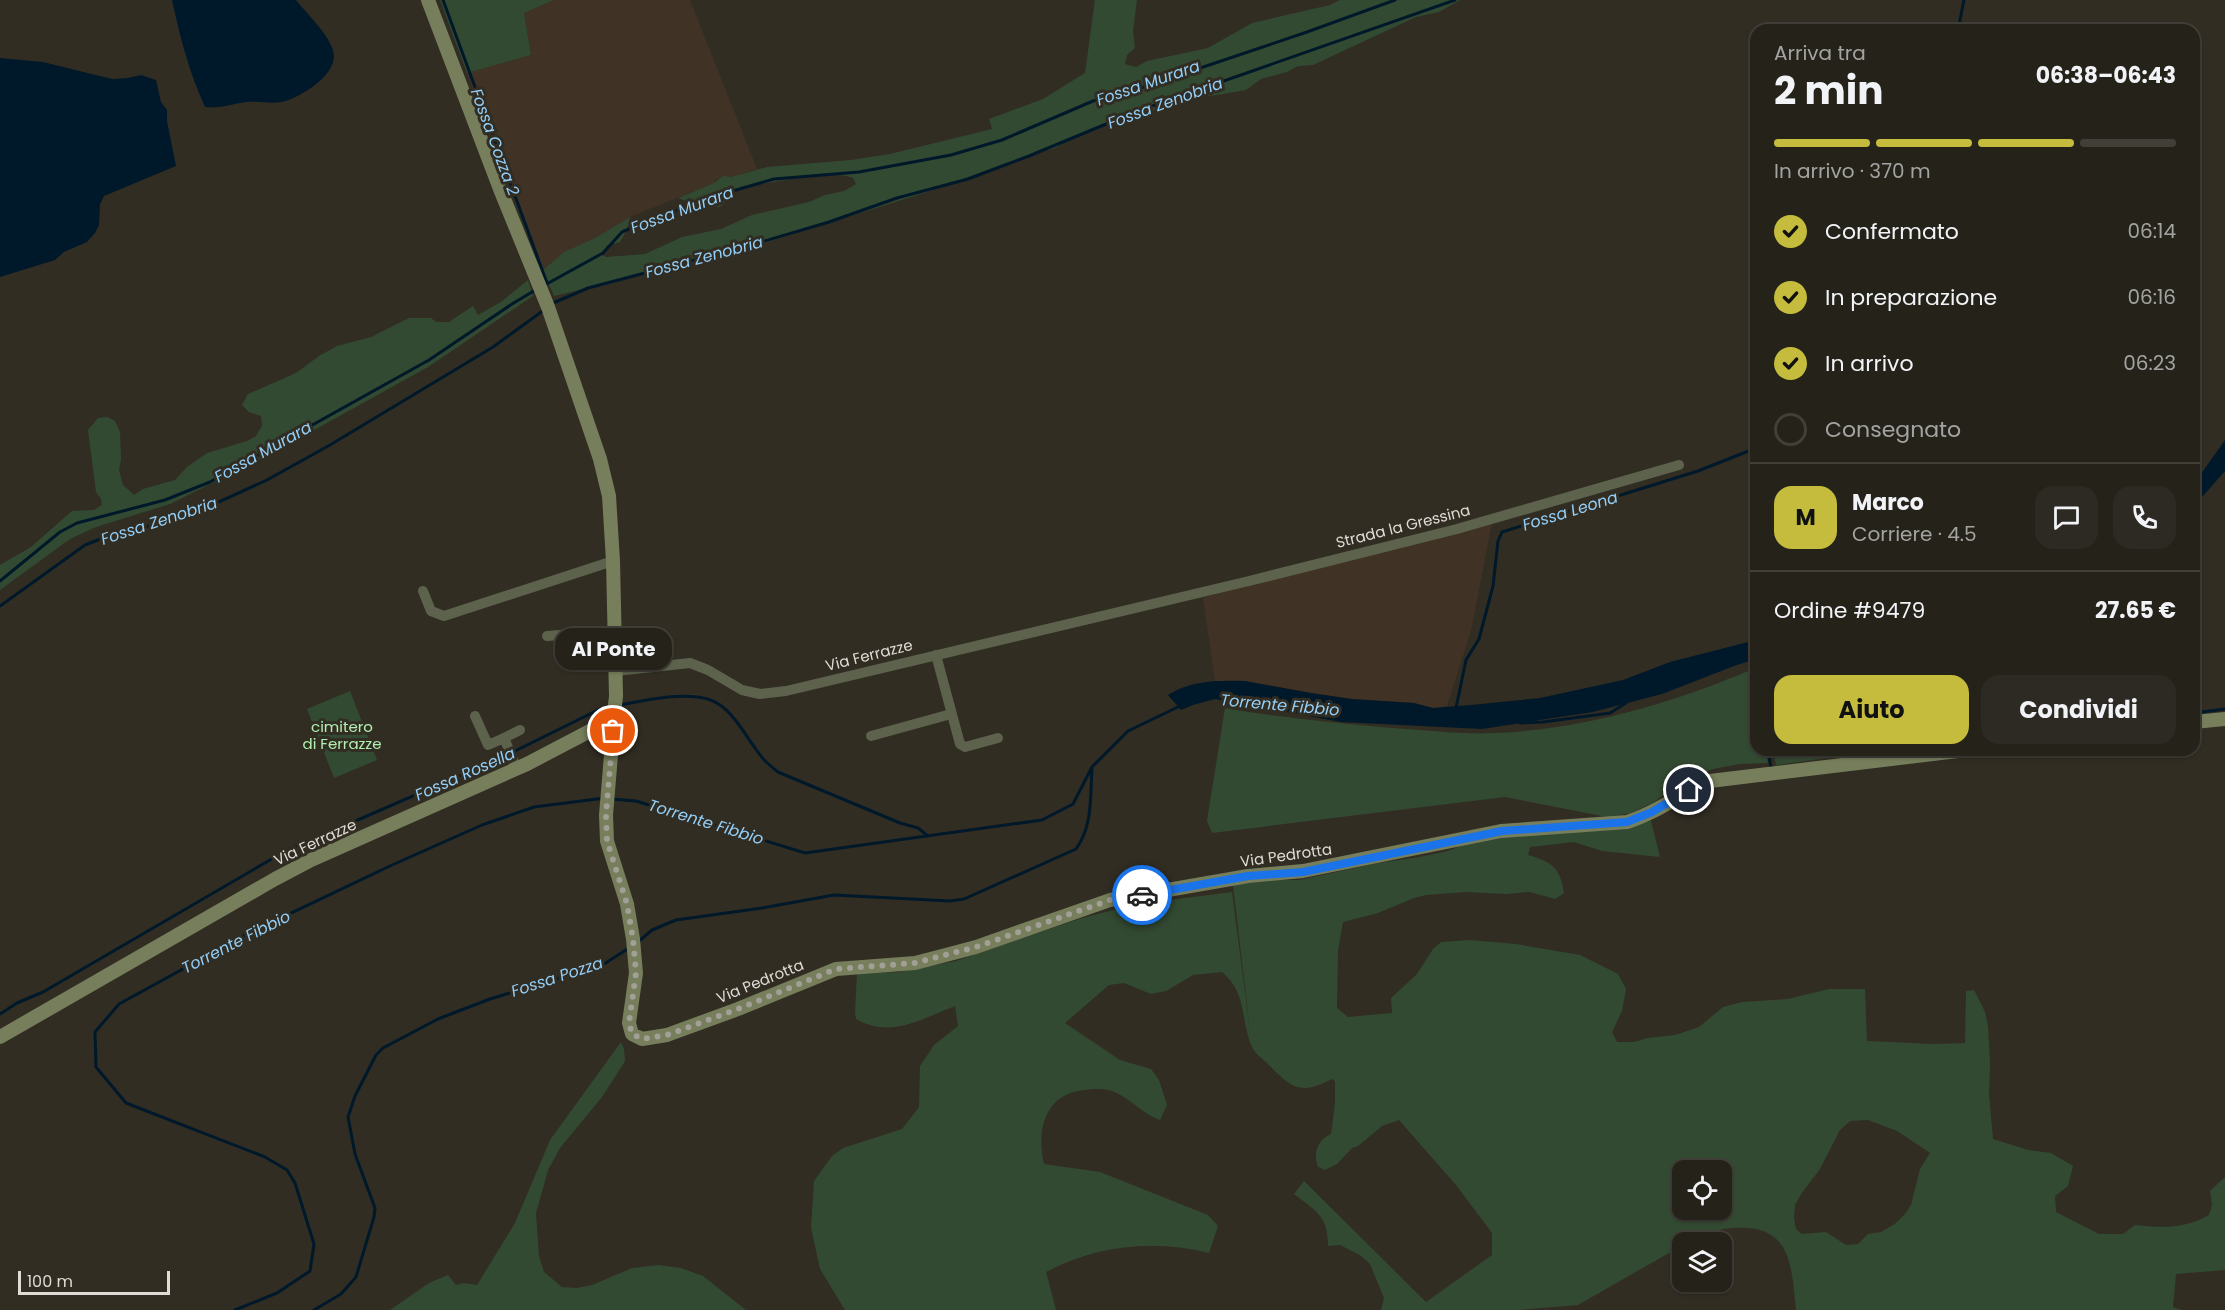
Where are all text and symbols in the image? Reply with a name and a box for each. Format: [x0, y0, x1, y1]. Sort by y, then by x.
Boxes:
text: Arriva tra [1774, 39, 1866, 67]
water label: Fossa Murara [1093, 54, 1203, 111]
text: 06:38–06:43 [2036, 60, 2176, 91]
text: 2 min [1774, 63, 1884, 118]
water label: Fossa Zenobria [1104, 71, 1226, 135]
water label: Fossa Cozza 2 [465, 85, 525, 199]
text: In arrivo · 370 m [1774, 157, 1931, 185]
water label: Fossa Murara [627, 181, 737, 239]
icon: check [1774, 215, 1807, 248]
text: Confermato [1825, 216, 1959, 247]
text: 06:14 [2128, 217, 2176, 245]
water label: Fossa Zenobria [642, 230, 766, 284]
icon: check [1774, 281, 1807, 314]
text: In preparazione [1825, 282, 1997, 313]
text: 06:16 [2127, 283, 2176, 311]
icon: check [1774, 347, 1807, 380]
text: In arrivo [1825, 348, 1913, 379]
text: 06:23 [2123, 349, 2176, 377]
text: Consegnato [1825, 414, 1961, 445]
water label: Fossa Murara [210, 416, 316, 488]
water label: Fossa Leona [1519, 486, 1621, 536]
button: chat [2035, 486, 2098, 549]
button: phone [2113, 486, 2176, 549]
text: Marco [1852, 487, 1924, 518]
water label: Fossa Zenobria [98, 491, 220, 551]
street label: Strada la Gressina [1334, 499, 1472, 553]
text: M [1795, 502, 1816, 533]
text: Corriere · 4.5 [1852, 520, 1977, 548]
text: Ordine #9479 [1774, 595, 1925, 626]
text: 27.65 € [2095, 595, 2176, 626]
callout: Al Ponte [554, 629, 672, 671]
street label: Via Ferrazze [823, 634, 915, 676]
text: Al Ponte [571, 635, 656, 663]
button: Aiuto [1774, 675, 1969, 744]
button: Condividi [1981, 675, 2176, 744]
water label: Torrente Fibbio [1220, 688, 1340, 722]
pin [587, 705, 638, 756]
icon: bag [596, 714, 629, 747]
park label: cimitero di Ferrazze [303, 716, 381, 754]
water label: Fossa Rosella [411, 742, 519, 806]
pin [1663, 764, 1714, 815]
icon: home [1672, 773, 1705, 806]
water label: Torrente Fibbio [646, 794, 766, 850]
street label: Via Ferrazze [270, 814, 360, 870]
street label: Via Pedrotta [1239, 838, 1333, 872]
courier [1112, 865, 1172, 925]
icon: car [1126, 879, 1159, 912]
water label: Torrente Fibbio [178, 905, 294, 979]
water label: Fossa Pozza [508, 951, 606, 1003]
street label: Via Pedrotta [713, 954, 807, 1008]
map controls [1672, 1160, 1732, 1292]
button: locate [1672, 1160, 1732, 1220]
button: layers [1672, 1232, 1732, 1292]
scale bar [18, 1268, 170, 1296]
text: 100 m [27, 1270, 73, 1293]

